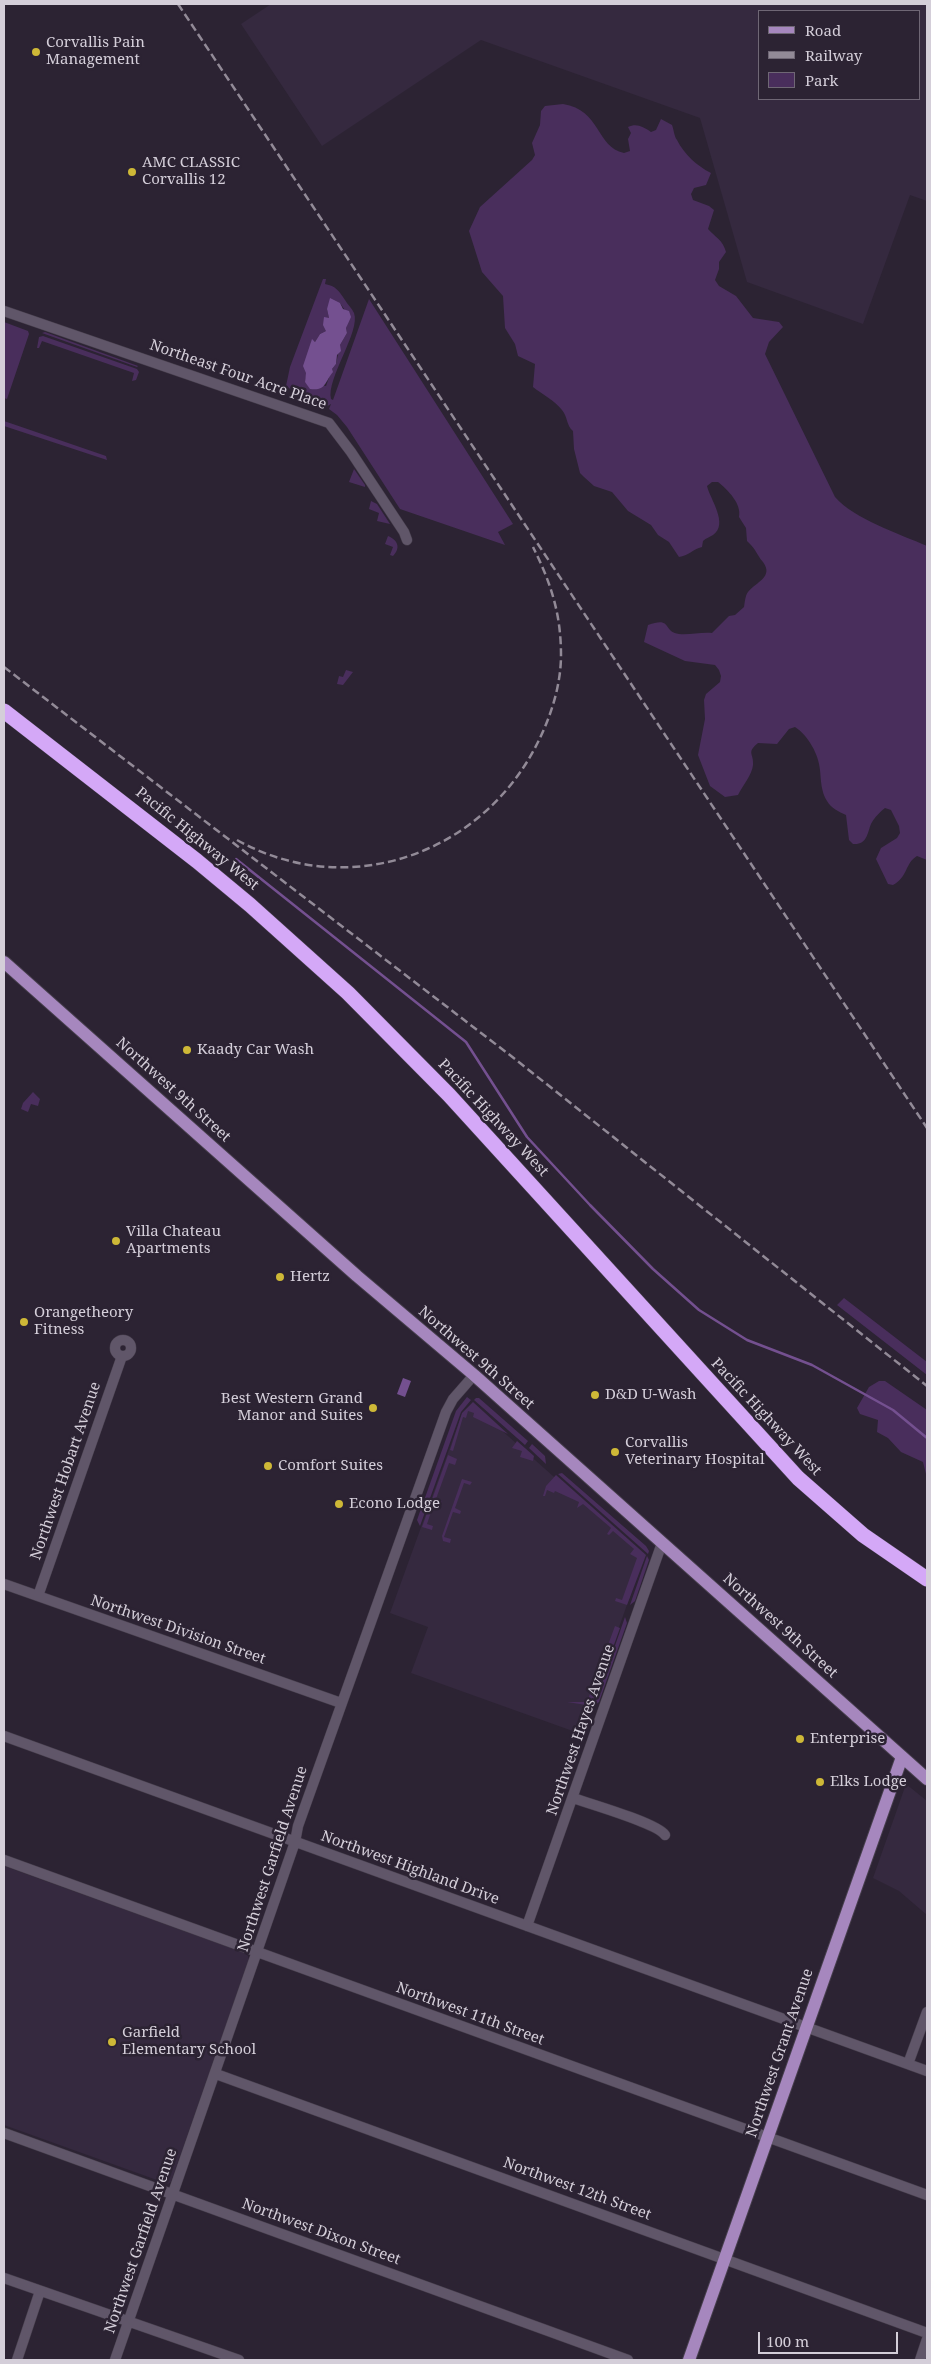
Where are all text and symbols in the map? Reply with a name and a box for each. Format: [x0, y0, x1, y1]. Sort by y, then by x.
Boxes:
legend [758, 10, 921, 100]
text: Road [805, 20, 841, 40]
place label: Corvallis Pain Management [46, 34, 145, 69]
text: Railway [805, 45, 862, 65]
marker: Corvallis Pain Management [30, 46, 42, 58]
text: Park [805, 70, 838, 90]
place label: AMC CLASSIC Corvallis 12 [142, 154, 240, 189]
marker: AMC CLASSIC Corvallis 12 [126, 166, 138, 178]
street label: Northeast Four Acre Place [147, 336, 329, 414]
street label: Pacific Highway West [132, 784, 262, 894]
street label: Northwest 9th Street [112, 1034, 234, 1146]
place label: Kaady Car Wash [197, 1041, 314, 1059]
marker: Kaady Car Wash [181, 1044, 193, 1056]
street label: Pacific Highway West [434, 1056, 552, 1180]
place label: Villa Chateau Apartments [126, 1223, 221, 1258]
marker: Villa Chateau Apartments [110, 1235, 122, 1247]
place label: Hertz [290, 1268, 330, 1286]
marker: Hertz [274, 1271, 286, 1283]
street label: Northwest 9th Street [414, 1303, 538, 1413]
place label: Orangetheory Fitness [34, 1304, 133, 1339]
marker: Orangetheory Fitness [18, 1316, 30, 1328]
street label: Pacific Highway West [707, 1355, 825, 1479]
street label: Northwest Hobart Avenue [27, 1380, 105, 1562]
place label: D&D U-Wash [605, 1386, 697, 1404]
marker: D&D U-Wash [589, 1389, 601, 1401]
place label: Best Western Grand Manor and Suites [221, 1390, 363, 1425]
marker: Best Western Grand Manor and Suites [367, 1402, 379, 1414]
place label: Corvallis Veterinary Hospital [625, 1434, 765, 1469]
marker: Corvallis Veterinary Hospital [609, 1446, 621, 1458]
place label: Comfort Suites [278, 1457, 383, 1475]
marker: Comfort Suites [262, 1460, 274, 1472]
place label: Econo Lodge [349, 1495, 440, 1513]
marker: Econo Lodge [333, 1498, 345, 1510]
street label: Northwest 9th Street [719, 1570, 841, 1682]
street label: Northwest Division Street [88, 1592, 268, 1668]
street label: Northwest Hayes Avenue [543, 1642, 619, 1818]
place label: Enterprise [810, 1730, 885, 1748]
marker: Enterprise [794, 1733, 806, 1745]
street label: Northwest Garfield Avenue [234, 1764, 312, 1954]
place label: Elks Lodge [830, 1773, 907, 1791]
marker: Elks Lodge [814, 1776, 826, 1788]
street label: Northwest Highland Drive [318, 1827, 502, 1909]
street label: Northwest Grant Avenue [743, 1966, 817, 2140]
street label: Northwest 11th Street [394, 1979, 546, 2049]
place label: Garfield Elementary School [122, 2024, 256, 2059]
marker: Garfield Elementary School [106, 2036, 118, 2048]
street label: Northwest Garfield Avenue [101, 2146, 181, 2336]
street label: Northwest 12th Street [501, 2154, 653, 2224]
street label: Northwest Dixon Street [239, 2195, 403, 2269]
scale bar [761, 2322, 901, 2354]
text: 100 m [766, 2331, 809, 2351]

